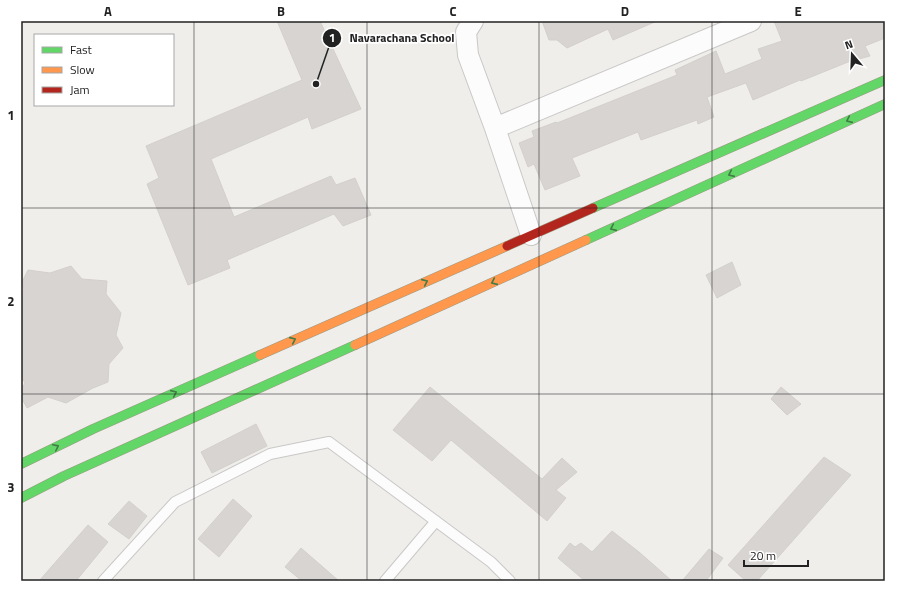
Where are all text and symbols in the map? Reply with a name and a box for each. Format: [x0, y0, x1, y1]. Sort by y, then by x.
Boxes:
text: A [104, 1, 112, 21]
text: B [277, 1, 285, 21]
text: C [449, 1, 457, 21]
text: D [621, 1, 629, 21]
text: E [794, 1, 802, 21]
callout: Navarachana School [322, 26, 463, 50]
text: 1 [329, 28, 335, 47]
text: Navarachana School [349, 28, 455, 47]
legend [34, 34, 174, 106]
north arrow [832, 34, 872, 74]
text: N [843, 36, 855, 53]
text: Fast [70, 40, 93, 59]
text: Slow [70, 60, 95, 79]
text: Jam [70, 80, 90, 99]
text: 1 [7, 105, 15, 125]
one-way arrow [846, 116, 853, 124]
one-way arrow [728, 169, 736, 177]
one-way arrow [609, 223, 617, 231]
one-way arrow [491, 277, 499, 285]
one-way arrow [420, 279, 428, 287]
text: 2 [7, 291, 15, 311]
one-way arrow [290, 337, 297, 345]
one-way arrow [170, 390, 178, 398]
one-way arrow [52, 444, 59, 452]
text: 3 [7, 477, 15, 497]
scale bar [744, 542, 808, 568]
text: 20 m [750, 546, 776, 565]

